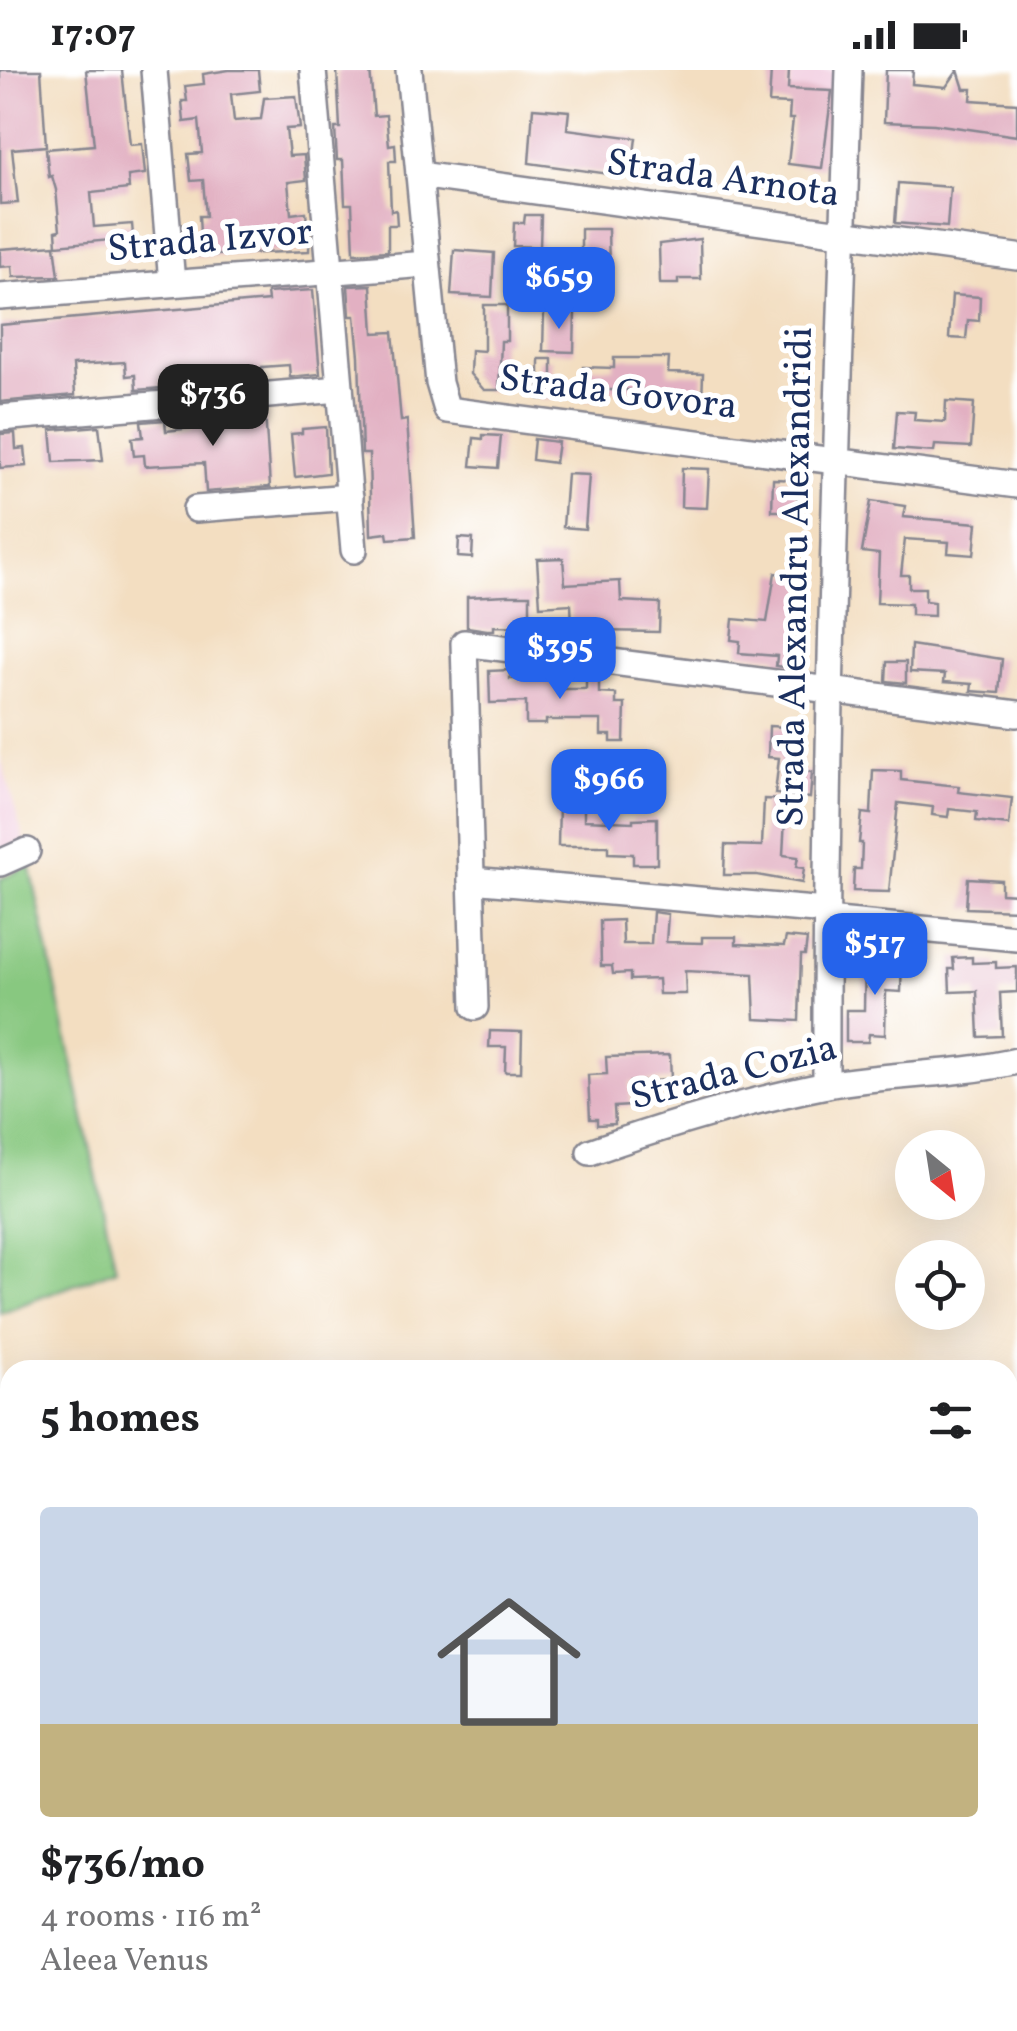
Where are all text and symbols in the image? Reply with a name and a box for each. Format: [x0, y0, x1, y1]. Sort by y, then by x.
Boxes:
text: 17:07 [50, 9, 136, 62]
street label: Strada Arnota [603, 137, 843, 223]
street label: Strada Izvor [105, 207, 315, 277]
pin: $659 [500, 247, 618, 332]
text: $659 [525, 257, 593, 301]
street label: Strada Alexandru Alexandridi [766, 326, 828, 828]
street label: Strada Govora [496, 353, 740, 435]
pin: $736 [154, 364, 272, 449]
text: $736 [180, 374, 246, 418]
pin: $395 [501, 617, 619, 702]
text: $395 [527, 627, 593, 671]
pin: $966 [550, 749, 668, 834]
text: $966 [573, 759, 645, 803]
pin: $517 [816, 913, 934, 998]
text: $517 [844, 923, 906, 967]
street label: Strada Cozia [625, 1023, 843, 1125]
north arrow [895, 1130, 985, 1220]
map controls [895, 1130, 985, 1330]
button: locate [895, 1240, 985, 1330]
text: 5 homes [40, 1391, 200, 1450]
icon: filters [923, 1393, 978, 1448]
icon: home [419, 1572, 599, 1752]
text: $736/mo [40, 1837, 205, 1896]
text: 4 rooms · 116 m² [40, 1896, 262, 1940]
text: Aleea Venus [40, 1940, 209, 1984]

